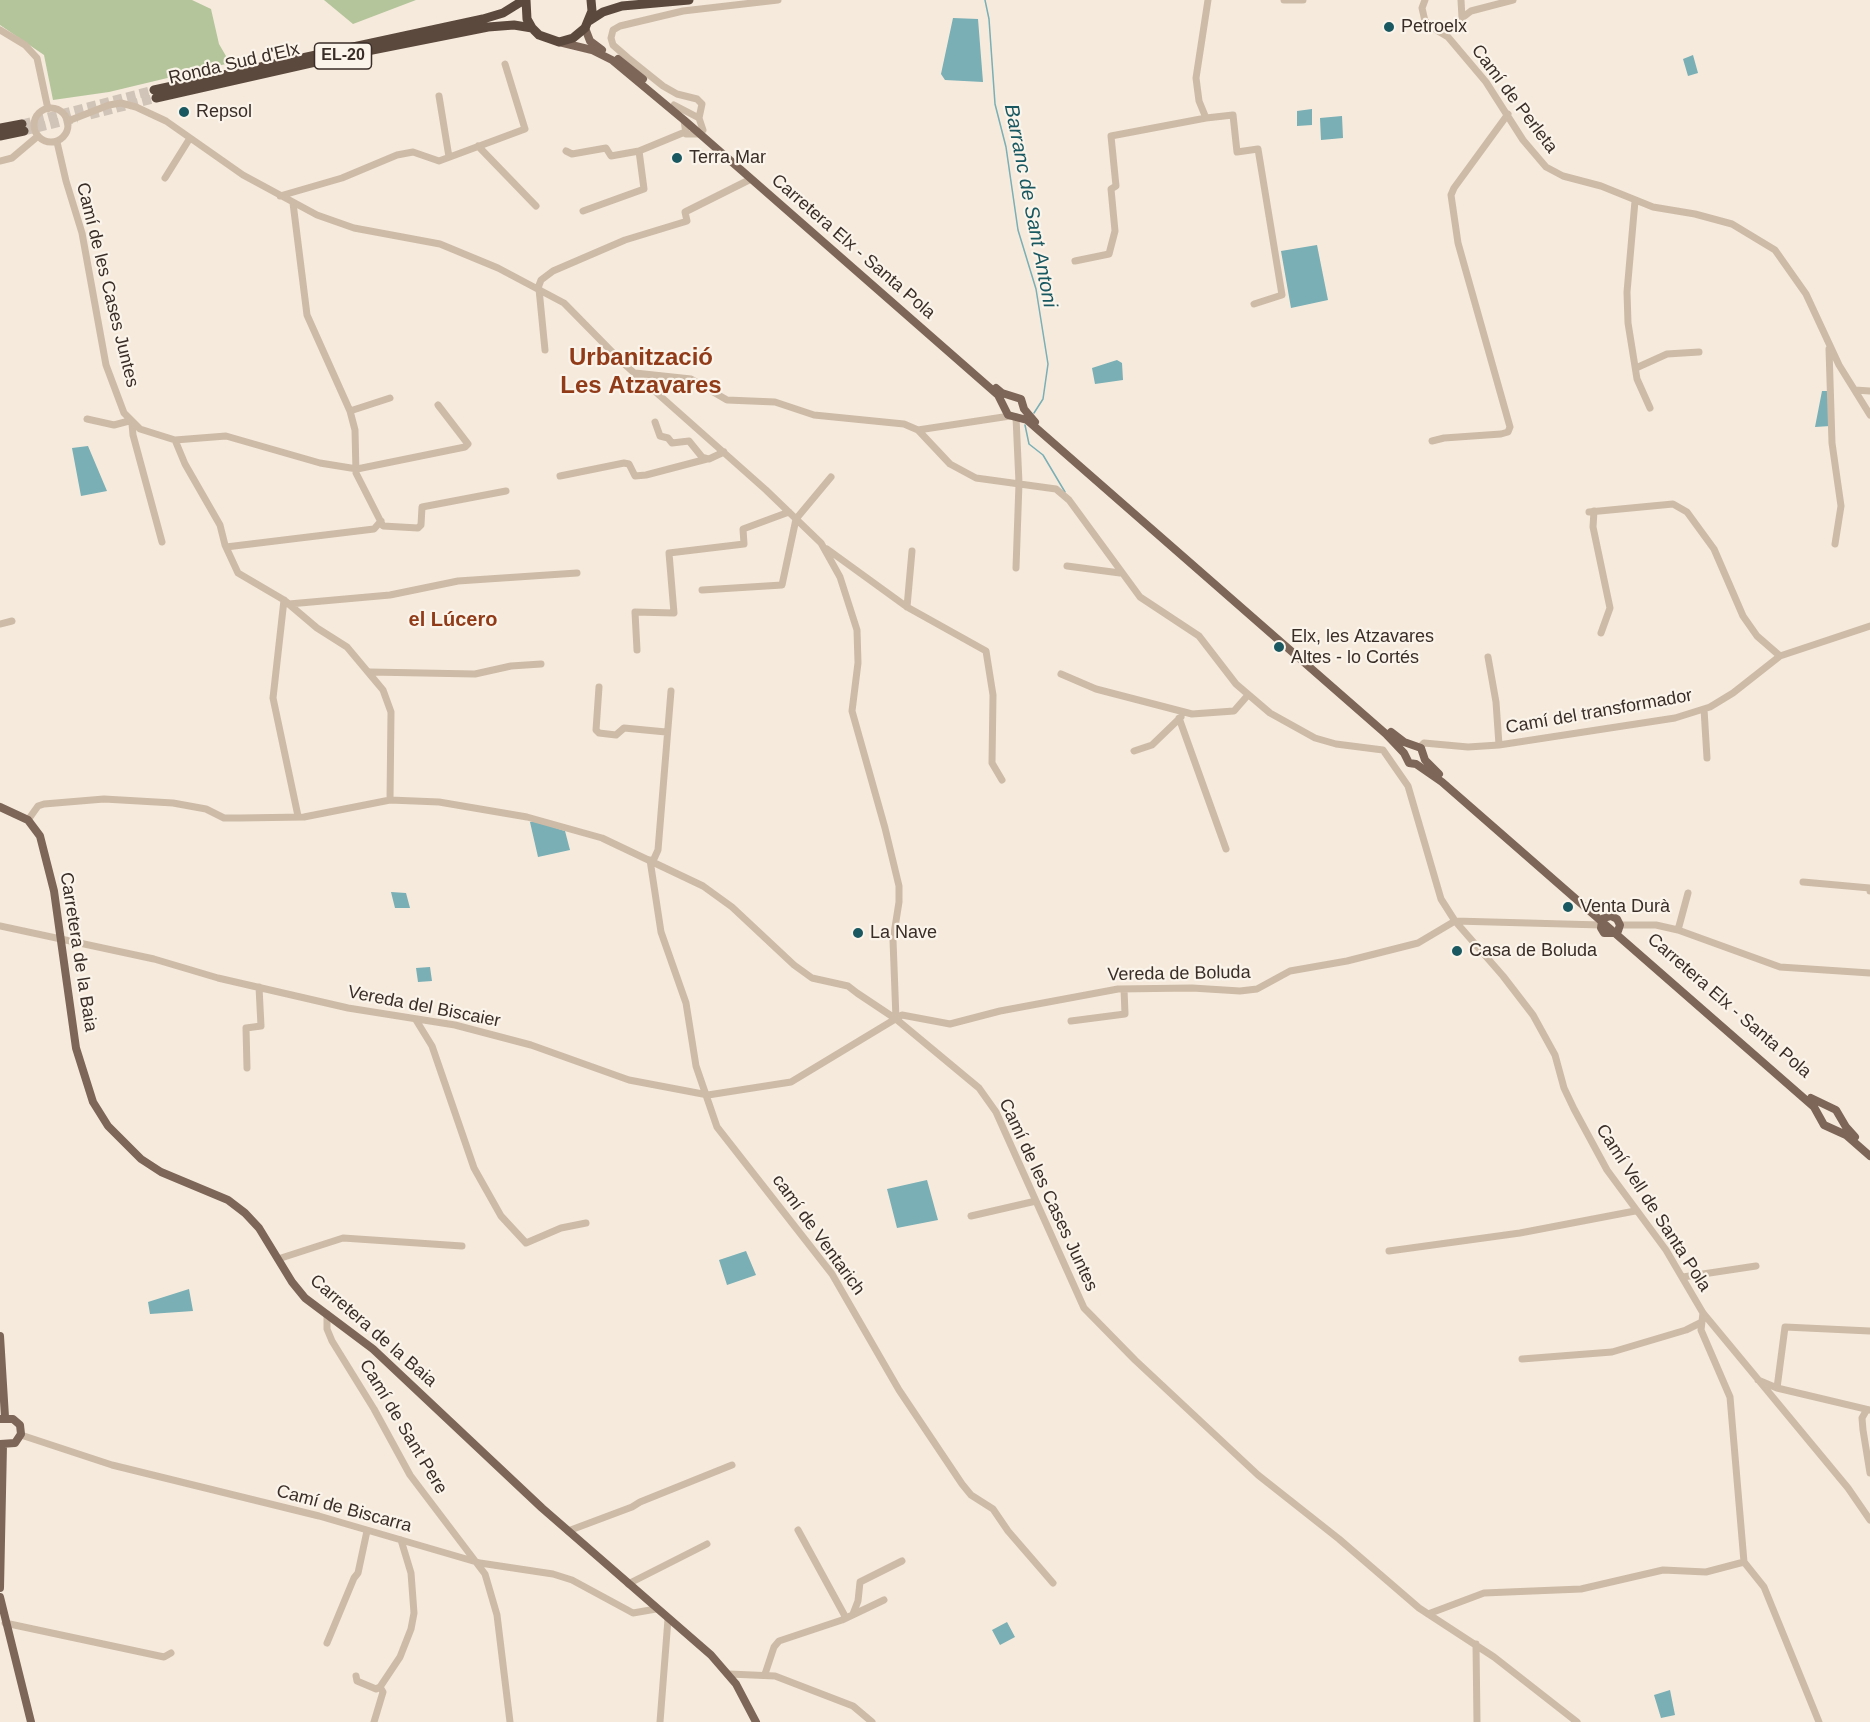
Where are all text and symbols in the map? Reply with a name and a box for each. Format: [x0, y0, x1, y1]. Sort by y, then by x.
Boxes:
place label: Petroelx [1401, 16, 1467, 38]
marker: Petroelx [1382, 20, 1396, 34]
street label: Ronda Sud d'Elx [167, 38, 301, 90]
street label: Camí de Perleta [1466, 41, 1562, 157]
road number: EL-20 [314, 43, 372, 69]
place label: Repsol [196, 101, 252, 123]
water label: Barranc de Sant Antoni [998, 102, 1062, 310]
marker: Repsol [177, 105, 191, 119]
place label: Terra Mar [689, 147, 766, 169]
marker: Terra Mar [670, 151, 684, 165]
street label: Carretera Elx - Santa Pola [767, 170, 939, 324]
street label: Camí de les Cases Juntes [71, 180, 143, 390]
district label: Urbanització Les Atzavares [560, 344, 722, 400]
district label: el Lúcero [409, 608, 497, 632]
place label: Elx, les Atzavares Altes - lo Cortés [1291, 626, 1434, 668]
marker: Elx, les Atzavares Altes - lo Cortés [1272, 640, 1286, 654]
street label: Camí del transformador [1504, 685, 1694, 739]
street label: Carretera de la Baia [55, 871, 101, 1033]
place label: Venta Durà [1580, 896, 1670, 918]
marker: Venta Durà [1561, 900, 1575, 914]
place label: La Nave [870, 922, 937, 944]
marker: La Nave [851, 926, 865, 940]
street label: Carretera Elx - Santa Pola [1643, 929, 1815, 1083]
place label: Casa de Boluda [1469, 940, 1597, 962]
marker: Casa de Boluda [1450, 944, 1464, 958]
street label: Vereda de Boluda [1107, 962, 1251, 986]
street label: Vereda del Biscaier [346, 982, 502, 1032]
street label: Camí de les Cases Juntes [994, 1095, 1102, 1295]
street label: Camí Vell de Santa Pola [1591, 1120, 1715, 1296]
street label: camí de Ventarich [767, 1170, 869, 1300]
street label: Carretera de la Baia [305, 1270, 441, 1392]
street label: Camí de Sant Pere [354, 1356, 452, 1498]
street label: Camí de Biscarra [274, 1481, 414, 1537]

